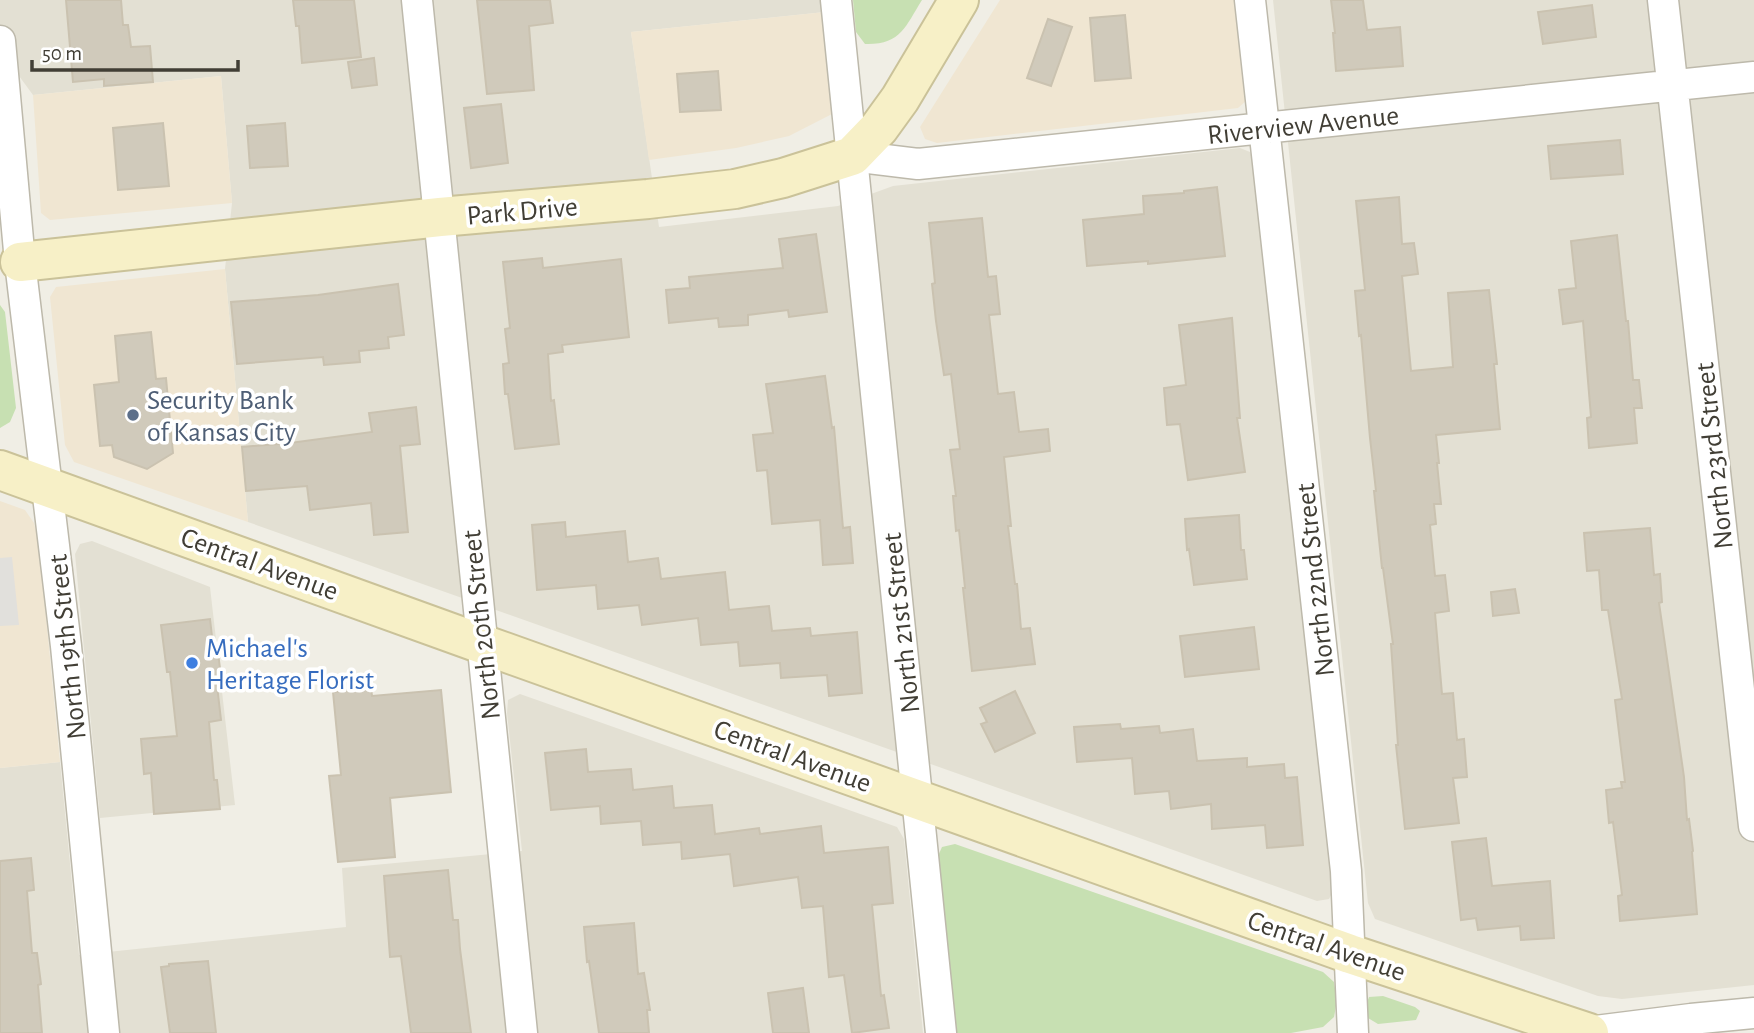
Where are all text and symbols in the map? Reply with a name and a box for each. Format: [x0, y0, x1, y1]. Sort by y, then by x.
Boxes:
scale bar [32, 28, 238, 72]
text: 50 m [42, 43, 82, 64]
street label: Riverview Avenue [1206, 102, 1400, 150]
street label: Park Drive [466, 193, 579, 231]
street label: North 23rd Street [1691, 361, 1739, 551]
place label: Security Bank of Kansas City [147, 387, 296, 447]
marker: Security Bank of Kansas City [125, 407, 141, 423]
street label: North 22nd Street [1292, 482, 1340, 678]
street label: Central Avenue [177, 523, 342, 606]
street label: North 20th Street [458, 528, 506, 721]
street label: North 21st Street [879, 531, 925, 714]
street label: North 19th Street [44, 553, 92, 741]
place label: Michael's Heritage Florist [206, 635, 374, 695]
marker: Michael's Heritage Florist [184, 655, 200, 671]
street label: Central Avenue [710, 715, 875, 798]
street label: Central Avenue [1244, 907, 1409, 987]

